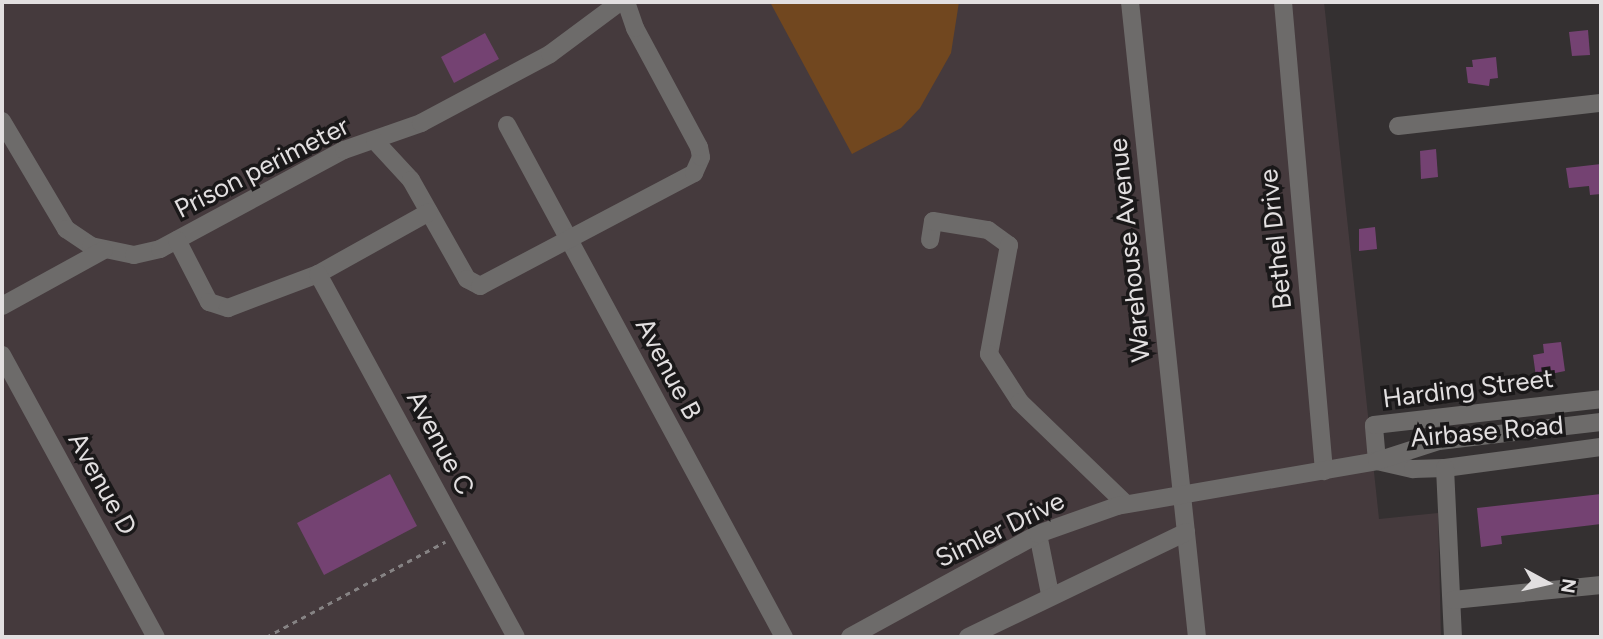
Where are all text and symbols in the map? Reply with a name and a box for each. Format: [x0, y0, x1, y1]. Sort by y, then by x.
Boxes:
street label: Prison perimeter [170, 111, 354, 225]
street label: Warehouse Avenue [1103, 137, 1157, 363]
street label: Bethel Drive [1253, 167, 1299, 311]
street label: Avenue B [628, 313, 708, 425]
street label: Harding Street [1381, 363, 1555, 415]
street label: Avenue C [400, 386, 480, 500]
street label: Airbase Road [1409, 410, 1565, 454]
street label: Avenue D [61, 427, 143, 541]
street label: Simler Drive [931, 485, 1069, 575]
north arrow [1512, 548, 1582, 618]
text: N [1556, 577, 1581, 595]

